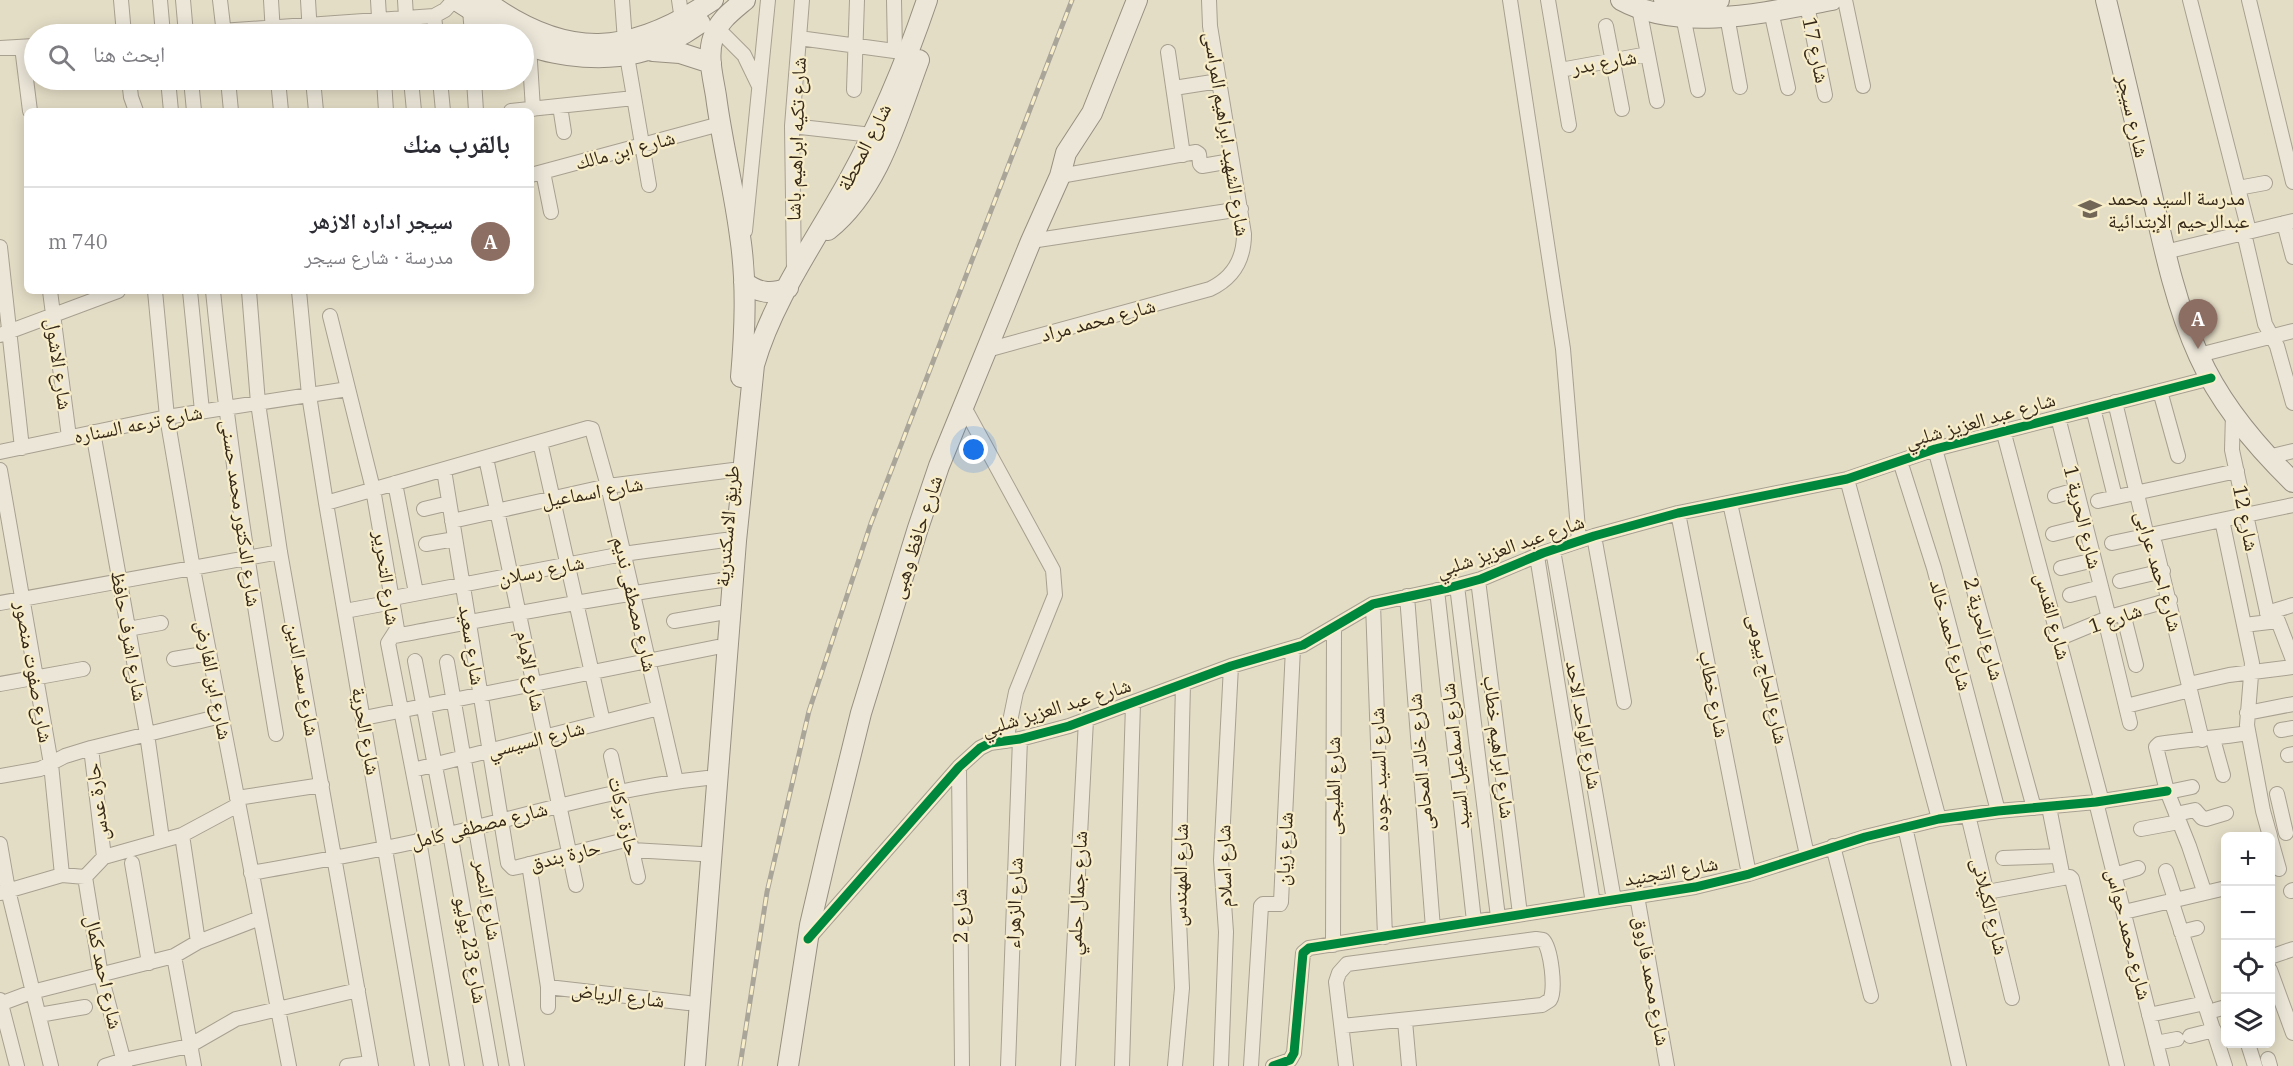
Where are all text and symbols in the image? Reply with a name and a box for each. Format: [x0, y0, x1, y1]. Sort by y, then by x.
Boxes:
street label: شارع 17 [1796, 14, 1837, 85]
search box [24, 24, 534, 90]
street label: شارع الشهيد ابراهيم المراسى [1197, 30, 1257, 238]
text: ابحث هنا [93, 39, 165, 68]
icon: search [45, 41, 78, 74]
street label: شارع بدر [1568, 43, 1638, 81]
street label: شارع تكيه ابراهيم باشا [779, 57, 813, 221]
street label: شارع سيجر [2111, 71, 2156, 160]
street label: شارع المحطة [830, 98, 897, 195]
street label: شارع ابن مالك [572, 123, 678, 176]
text: بالقرب منك [402, 126, 510, 160]
place label: مدرسة السيد محمد عبدالرحيم الإبتدائية [2108, 184, 2249, 235]
school or university icon: مدرسة السيد محمد عبدالرحيم الإبتدائية [2077, 196, 2103, 222]
text: سيجر اداره الازهر [310, 206, 453, 235]
text: 740 m [48, 228, 108, 255]
text: A [484, 228, 498, 255]
text: مدرسة · شارع سيجر [304, 243, 453, 270]
street label: شارع محمد مراد [1038, 291, 1158, 348]
pin: A [2178, 300, 2218, 349]
street label: شارع الاشول [40, 316, 79, 411]
street label: شارع عبد العزيز شلبي [1901, 385, 2059, 457]
street label: شارع ترعه السناره [71, 398, 204, 449]
street label: شارع الدكتور محمد حسنى [215, 418, 268, 608]
your location [959, 435, 988, 464]
street label: شارع الحرية 1 [2058, 462, 2109, 571]
street label: طريق الاسكندرية [708, 464, 745, 588]
street label: شارع اسماعيل [539, 469, 645, 514]
street label: شارع حافظ وهبى [883, 472, 948, 602]
street label: شارع 12 [2227, 483, 2266, 553]
street label: شارع عبد العزيز شلبي [1432, 507, 1589, 586]
street label: شارع احمد عرابى [2129, 507, 2190, 635]
street label: شارع التحرير [367, 528, 407, 627]
street label: شارع مصطفى نديم [606, 533, 664, 675]
street label: شارع رسلان [495, 548, 586, 591]
street label: شارع اشرف حافظ [105, 569, 154, 703]
street label: شارع القدس [2029, 569, 2078, 662]
street label: شارع الحرية 2 [1958, 574, 2011, 683]
street label: شارع احمد خالد [1924, 576, 1979, 693]
street label: شارع 1 [2085, 596, 2145, 639]
street label: شارع صفوت منصور [9, 598, 60, 745]
street label: شارع سعيد [453, 603, 492, 687]
street label: شارع الحاج بيومى [1742, 611, 1795, 746]
street label: شارع ابن الفارض [190, 618, 239, 742]
street label: شارع سعد الدين [280, 620, 327, 738]
street label: شارع الإمام [509, 628, 553, 714]
street label: شارع خطاب [1693, 648, 1736, 740]
street label: شارع الواحد الاحد [1560, 659, 1609, 791]
street label: شارع عبد العزيز شلبي [978, 671, 1135, 745]
street label: شارع ابراهيم خطاب [1476, 674, 1522, 820]
street label: شارع اسماعيل السيد [1433, 682, 1476, 830]
street label: شارع الحرية [345, 685, 388, 777]
street label: شارع خالد المحامى [1400, 692, 1439, 832]
street label: شارع السيد جوده [1363, 707, 1394, 833]
street label: شارع السيسي [485, 713, 588, 767]
street label: شارع المليجى [1319, 736, 1346, 836]
street label: حارة عدس [78, 761, 115, 842]
street label: حارة بركات [602, 774, 647, 858]
street label: شارع مصطفى كامل [408, 794, 550, 855]
street label: شارع زيان [1268, 811, 1299, 887]
street label: شارع المهندس [1165, 823, 1194, 927]
street label: شارع اسلام [1209, 824, 1239, 908]
street label: شارع جمال حلمي [1060, 830, 1096, 956]
map controls [2221, 832, 2275, 1048]
button: + [2221, 832, 2275, 886]
street label: حارة بندق [527, 833, 603, 876]
street label: شارع التجنيد [1622, 849, 1720, 892]
street label: شارع الكيلانى [1965, 854, 2016, 957]
street label: شارع النصر [468, 857, 509, 942]
street label: شارع الزهراء [998, 857, 1029, 949]
street label: شارع محمد حواس [2100, 865, 2159, 1002]
button: − [2221, 886, 2275, 940]
street label: شارع 2 [946, 888, 973, 944]
street label: شارع 23 يوليو [449, 894, 494, 1006]
street label: شارع احمد كمال [79, 912, 130, 1031]
street label: شارع محمد فاروق [1628, 914, 1677, 1048]
button: locate [2221, 940, 2275, 994]
street label: شارع الرياض [570, 975, 666, 1014]
button: layers [2221, 994, 2275, 1048]

